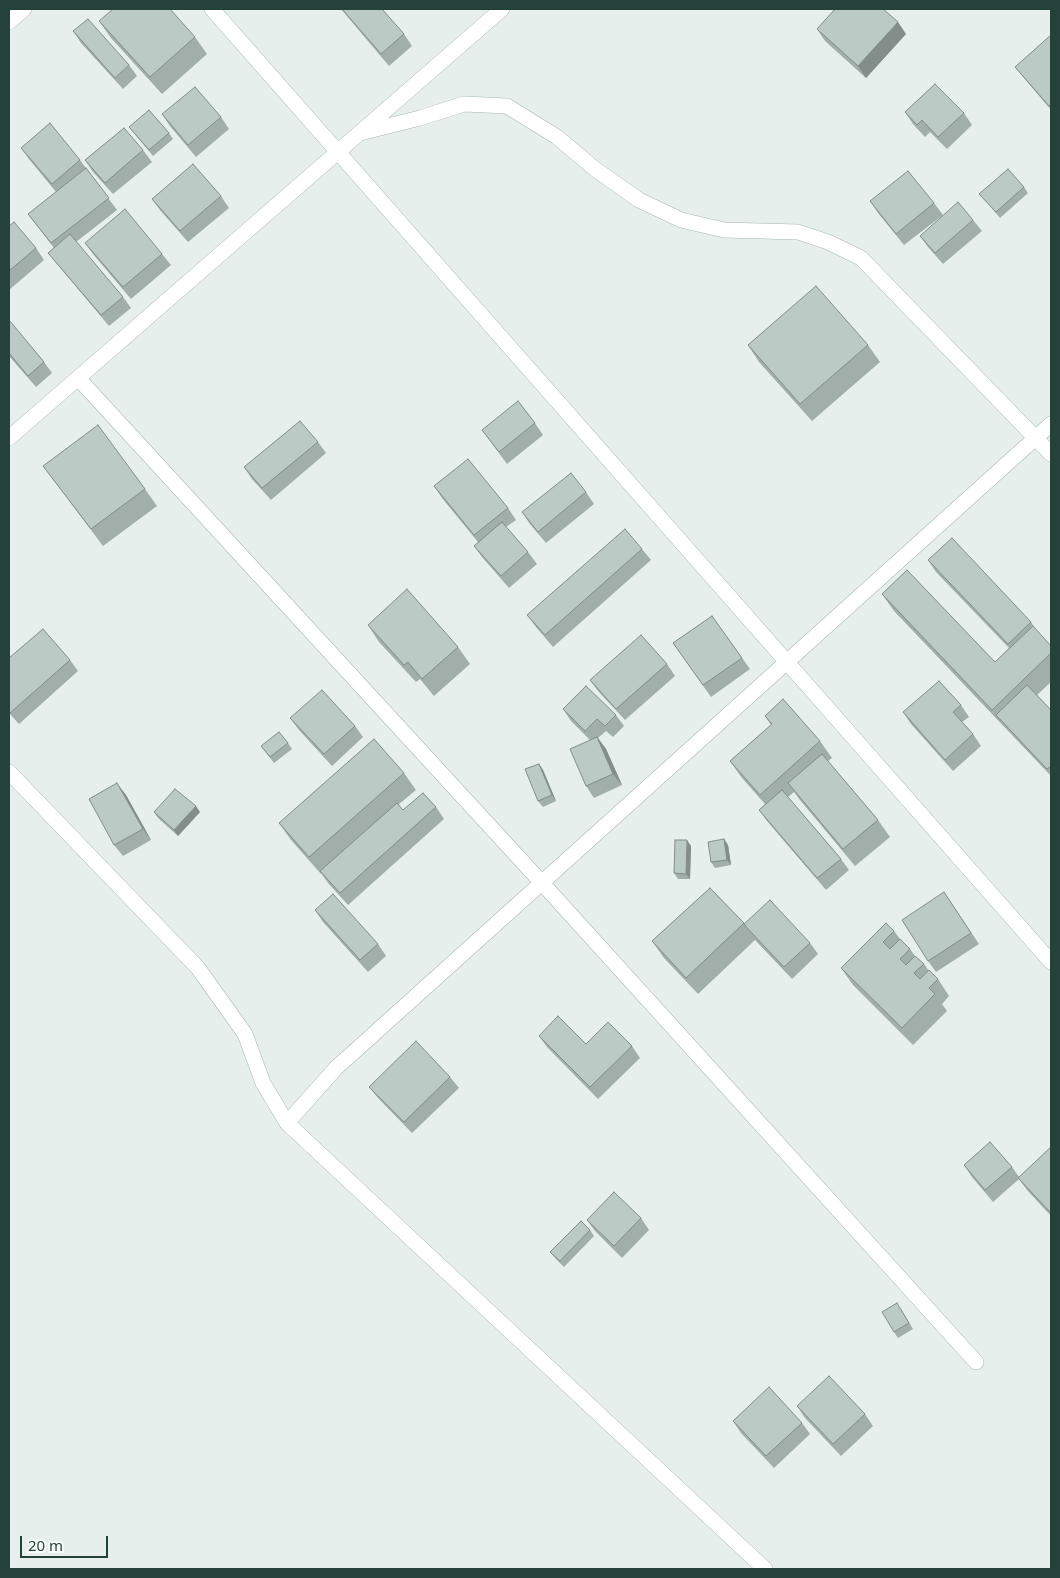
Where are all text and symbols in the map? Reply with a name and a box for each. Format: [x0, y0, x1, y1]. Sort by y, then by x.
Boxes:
scale bar [22, 1526, 110, 1558]
text: 20 m [28, 1535, 63, 1555]

